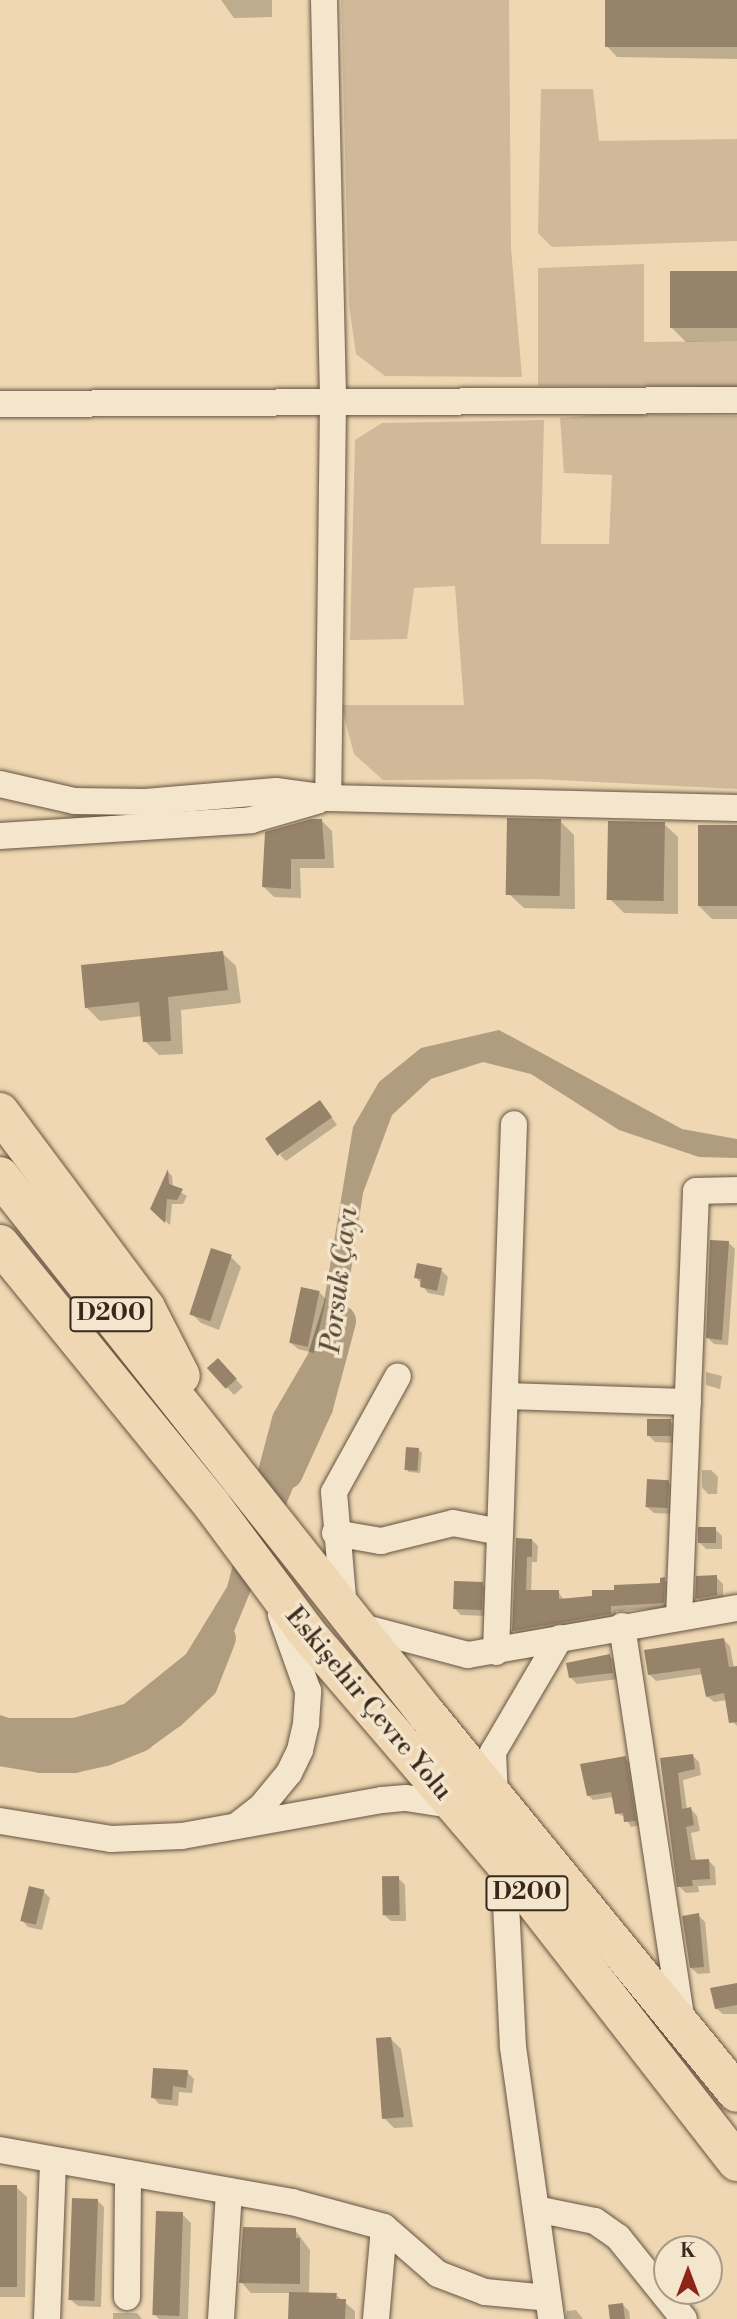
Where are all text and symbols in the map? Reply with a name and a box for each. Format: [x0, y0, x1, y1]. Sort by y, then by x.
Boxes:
water label: Porsuk Çayı [314, 1205, 366, 1355]
road number: D200 [69, 1294, 153, 1334]
street label: Eskişehir Çevre Yolu [278, 1601, 458, 1807]
road number: D200 [485, 1872, 569, 1914]
north arrow [653, 2235, 723, 2305]
text: K [680, 2239, 696, 2263]

